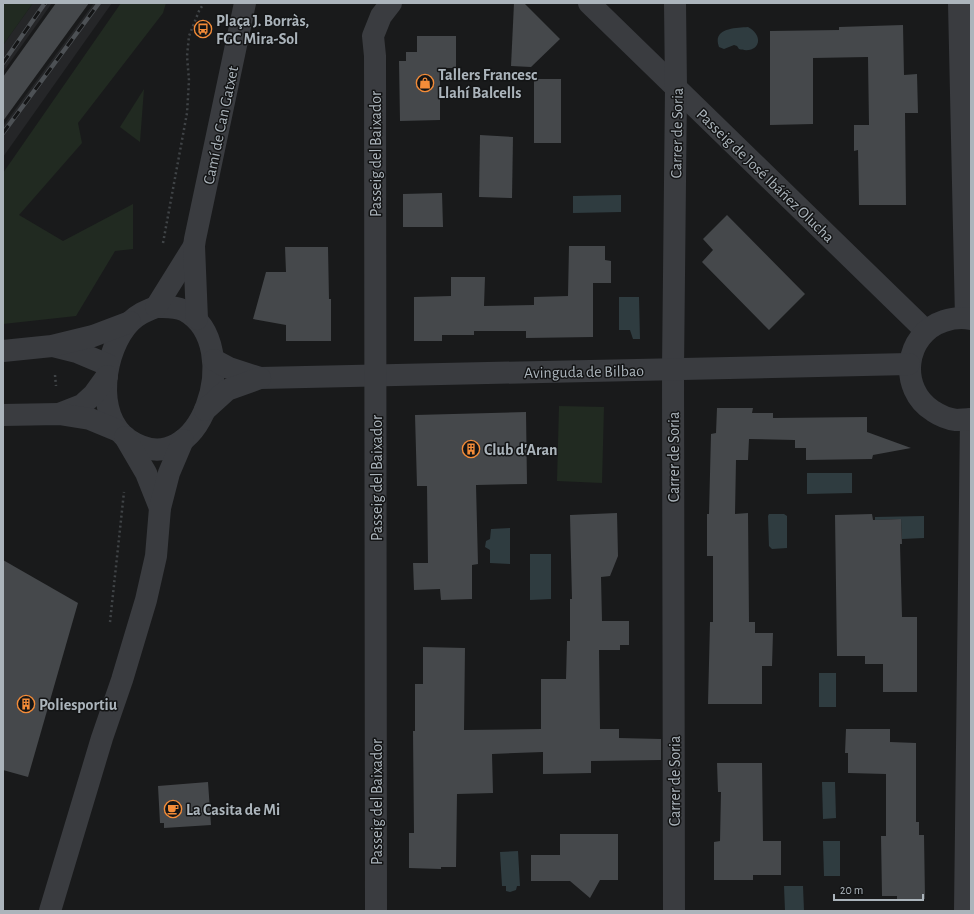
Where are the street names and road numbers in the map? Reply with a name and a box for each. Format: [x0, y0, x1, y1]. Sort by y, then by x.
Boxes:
street label: Camí de Can Gatxet [201, 64, 241, 186]
street label: Carrer de Soria [668, 88, 686, 179]
street label: Passeig del Baixador [368, 90, 384, 217]
street label: Passeig de José Ibáñez Olucha [693, 106, 837, 245]
street label: Avinguda de Bilbao [524, 363, 644, 381]
street label: Carrer de Soria [666, 412, 682, 502]
street label: Passeig del Baixador [369, 414, 385, 541]
street label: Carrer de Soria [667, 736, 683, 826]
street label: Passeig del Baixador [369, 738, 385, 865]

